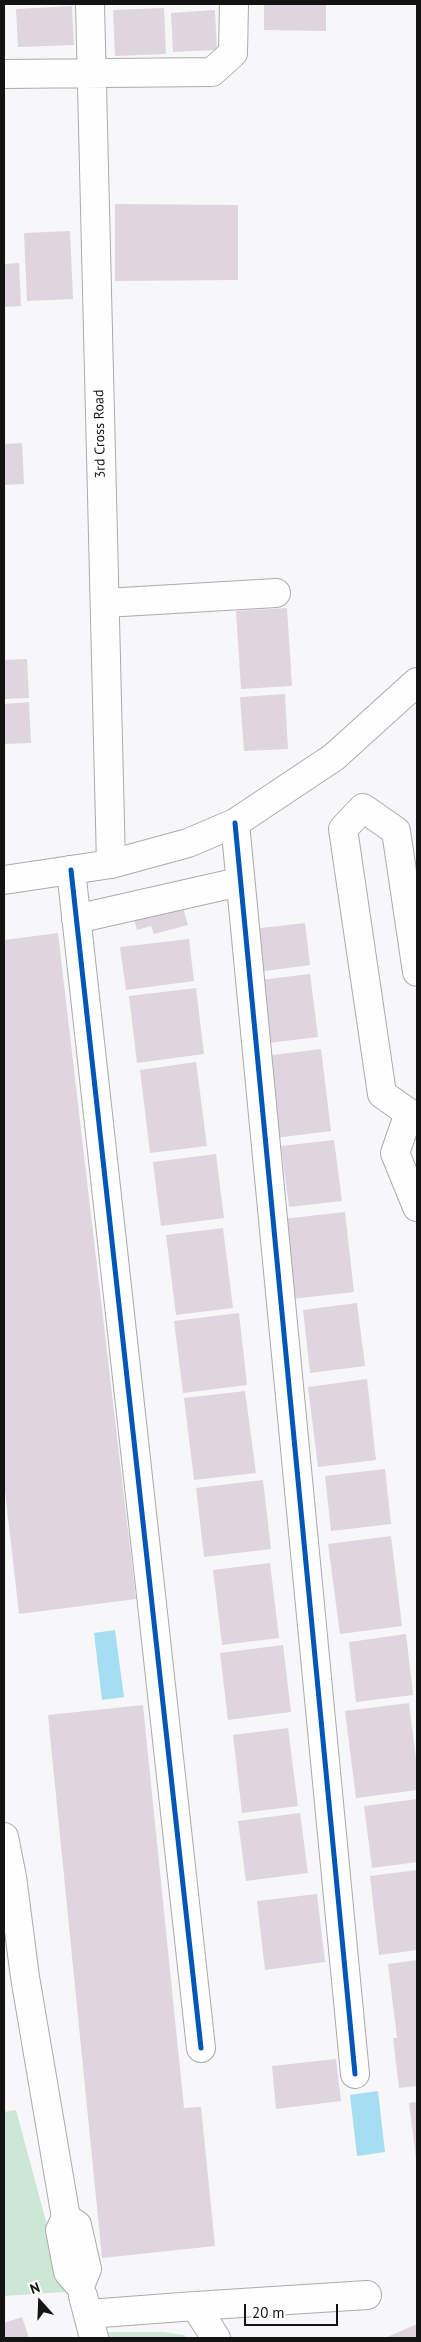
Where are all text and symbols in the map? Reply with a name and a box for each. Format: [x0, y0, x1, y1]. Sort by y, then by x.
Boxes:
street label: 3rd Cross Road [91, 389, 109, 479]
north arrow [15, 2277, 65, 2327]
text: N [27, 2278, 42, 2298]
scale bar [246, 2294, 340, 2326]
text: 20 m [252, 2303, 285, 2322]

